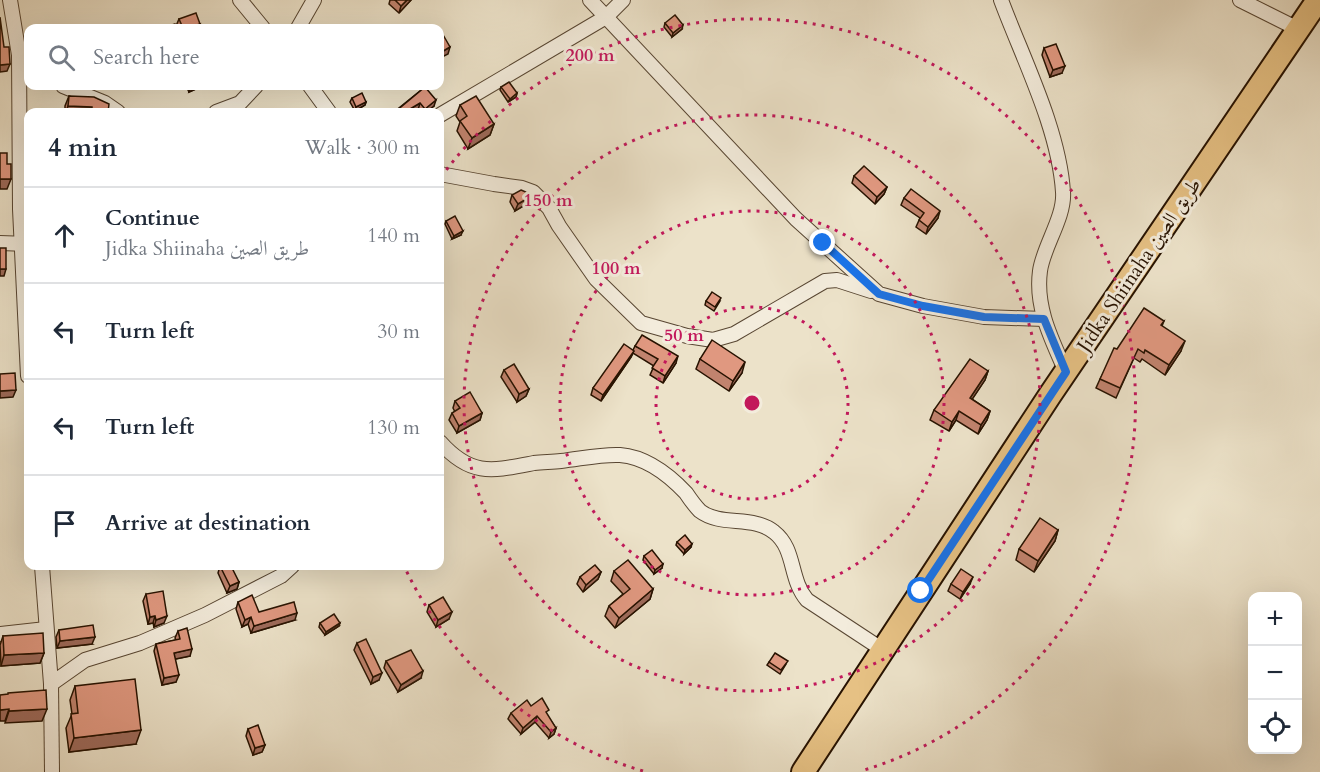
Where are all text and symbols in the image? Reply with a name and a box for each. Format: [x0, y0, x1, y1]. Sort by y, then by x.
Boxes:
search box [24, 24, 444, 90]
icon: search [45, 41, 78, 74]
text: Search here [93, 42, 200, 72]
text: 200 m [565, 43, 615, 68]
text: 4 min [48, 130, 117, 165]
text: Walk · 300 m [305, 134, 420, 161]
street label: Jidka Shiinaha طريق الصين [1069, 173, 1207, 360]
text: 150 m [523, 188, 573, 213]
text: Continue [105, 203, 200, 233]
icon: ahead [48, 219, 81, 252]
text: 140 m [367, 222, 420, 249]
route end [809, 229, 835, 255]
text: Jidka Shiinaha طريق الصين [105, 235, 309, 262]
text: 100 m [591, 256, 641, 281]
icon: left [48, 315, 81, 348]
text: Turn left [105, 316, 194, 346]
text: 30 m [377, 318, 420, 345]
text: 50 m [664, 323, 704, 348]
centre of rings [742, 393, 762, 413]
icon: left [48, 411, 81, 444]
text: Turn left [105, 412, 194, 442]
text: 130 m [367, 414, 420, 441]
icon: arrive [48, 507, 81, 540]
text: Arrive at destination [105, 508, 310, 538]
route start [907, 577, 933, 603]
map controls [1248, 592, 1302, 754]
button: + [1248, 592, 1302, 646]
button: − [1248, 646, 1302, 700]
button: locate [1248, 700, 1302, 754]

